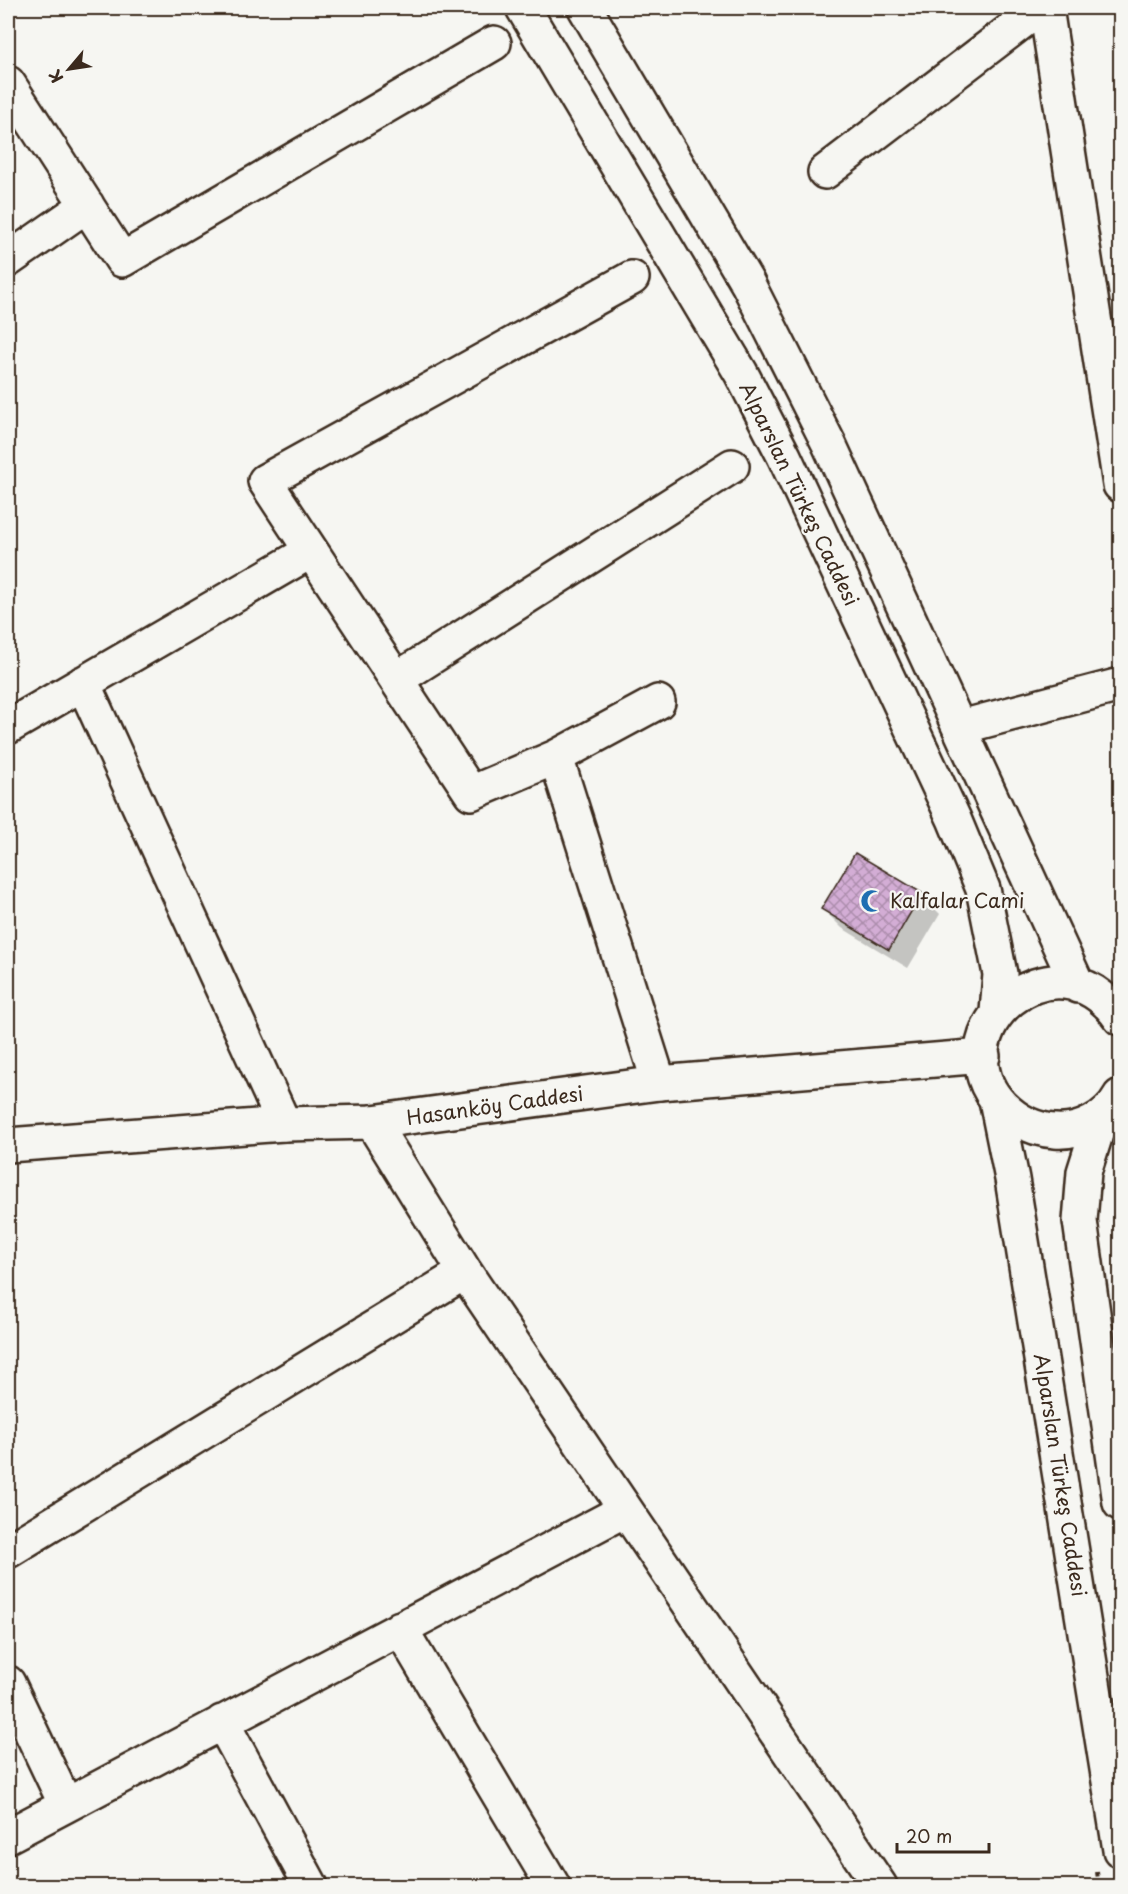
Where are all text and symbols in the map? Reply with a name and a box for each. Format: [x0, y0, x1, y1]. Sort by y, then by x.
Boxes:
north arrow [39, 39, 99, 99]
text: K [42, 66, 68, 88]
street label: Alparslan Türkeş Caddesi [733, 377, 867, 611]
place label: Kalfalar Cami [890, 885, 1025, 915]
mosque icon: Kalfalar Cami [859, 888, 885, 914]
street label: Hasanköy Caddesi [405, 1078, 585, 1132]
street label: Alparslan Türkeş Caddesi [1027, 1351, 1095, 1598]
scale bar [897, 1816, 988, 1854]
text: 20 m [906, 1822, 952, 1849]

